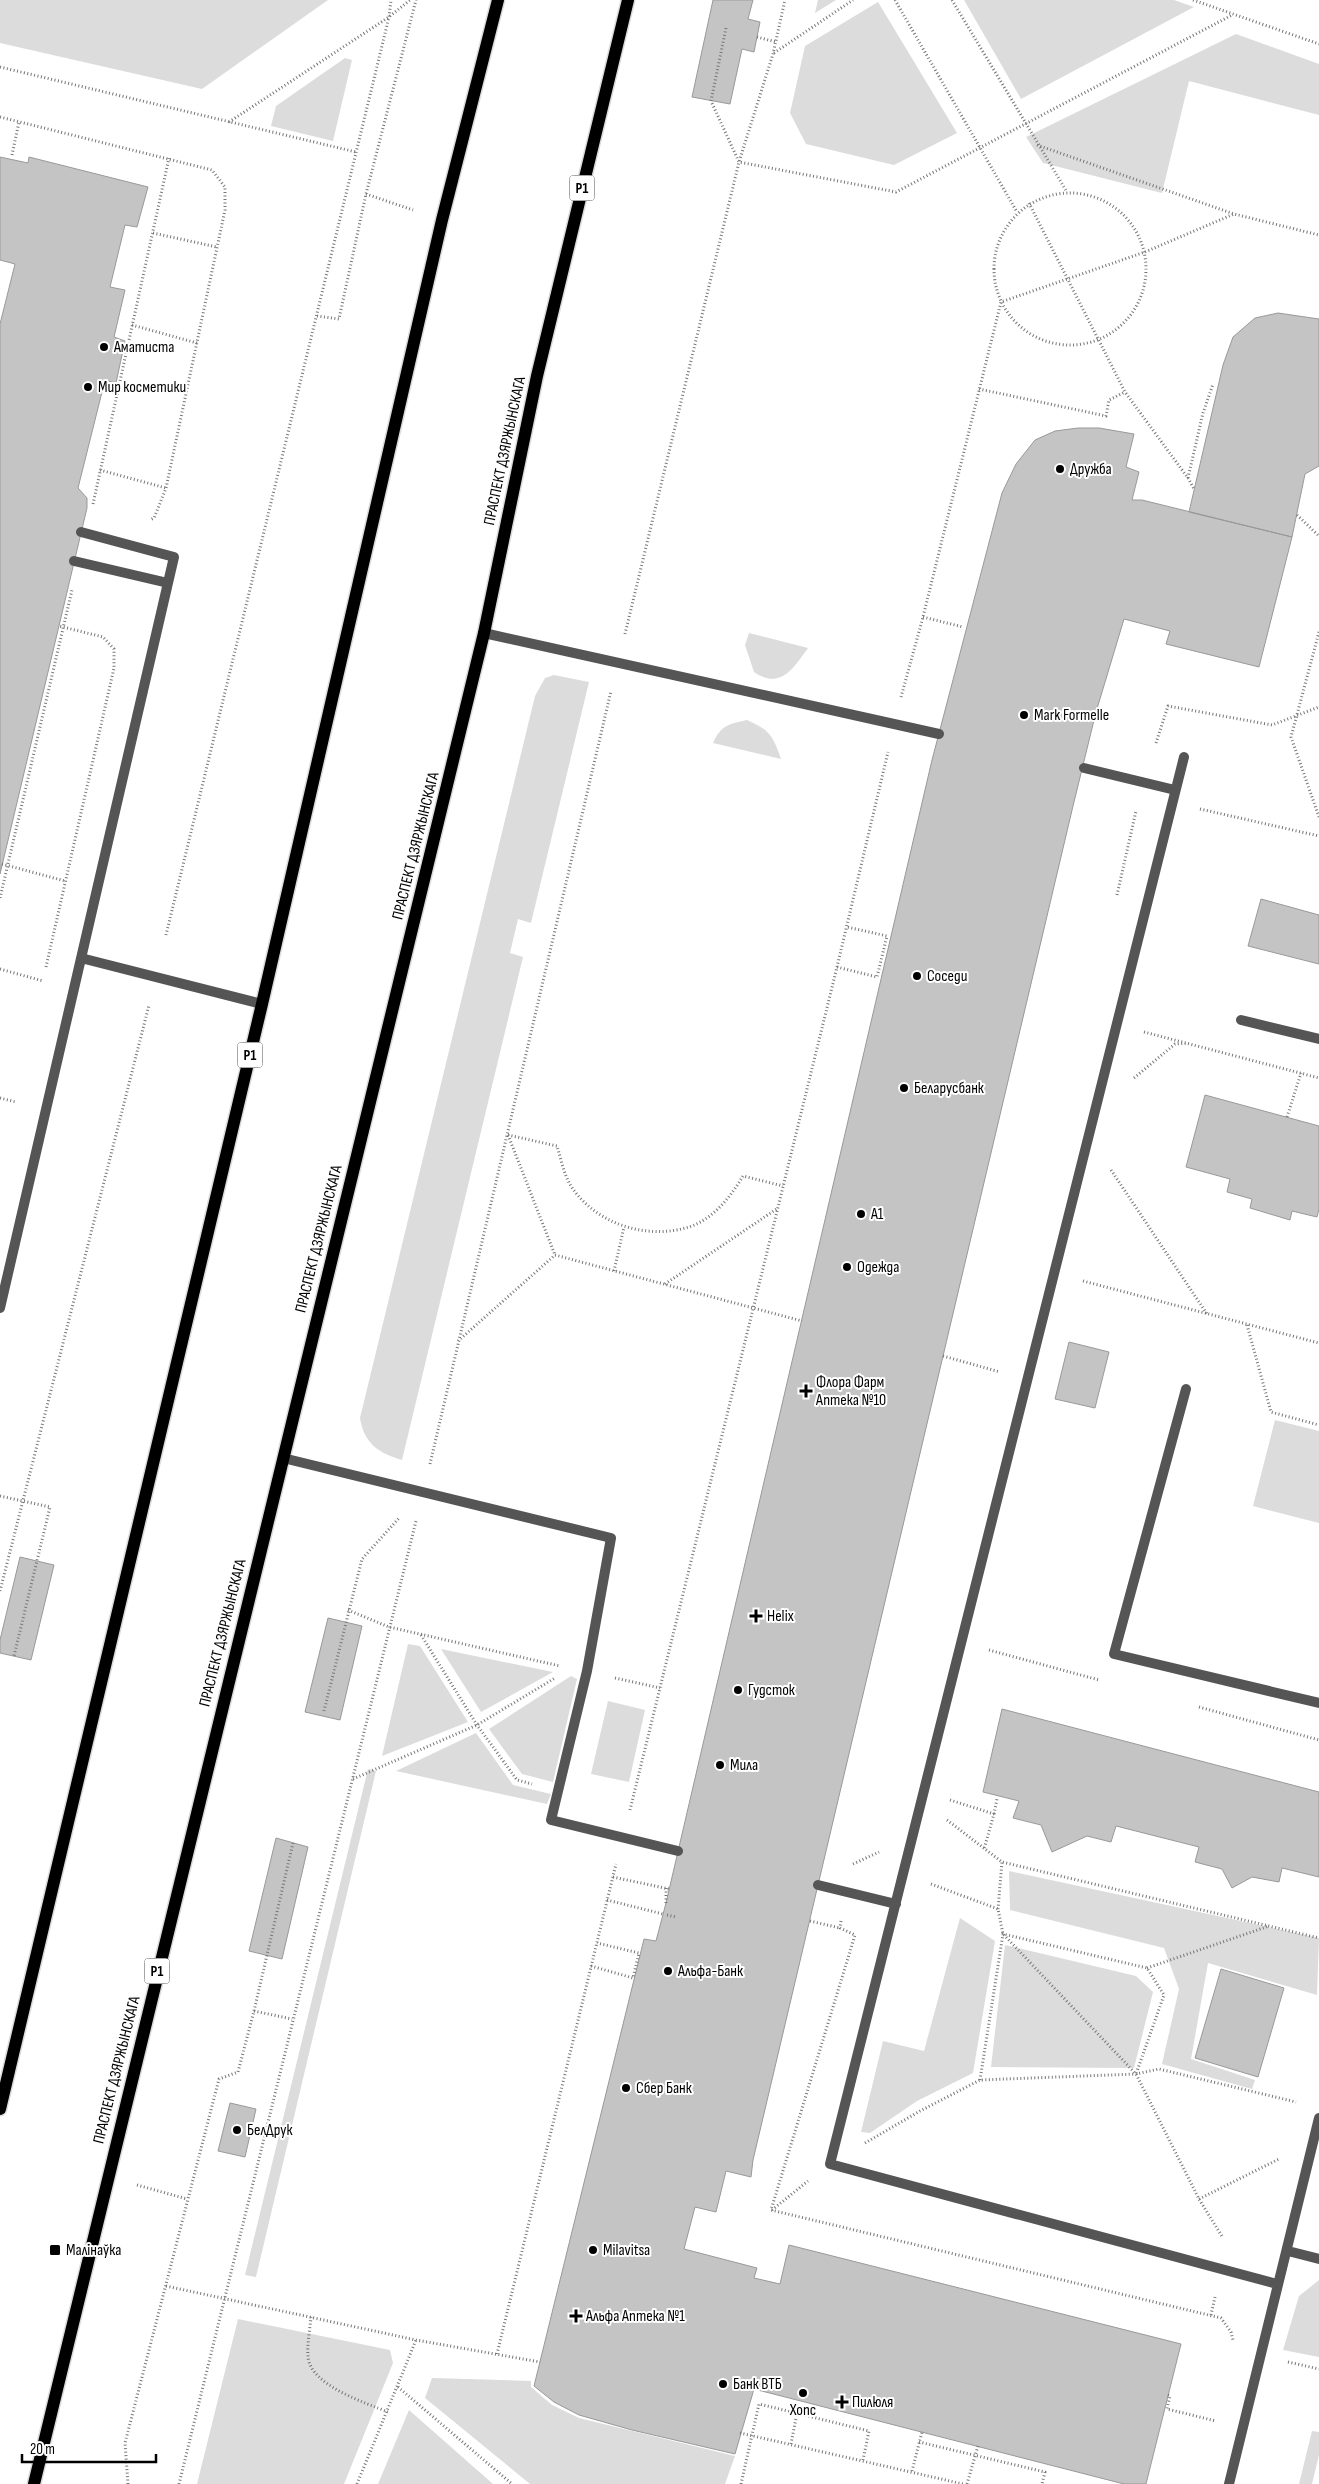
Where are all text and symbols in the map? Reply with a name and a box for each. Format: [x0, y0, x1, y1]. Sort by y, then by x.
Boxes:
road number: Р1 [570, 176, 594, 200]
place label: Аматиста [113, 338, 175, 357]
marker: Аматиста [98, 341, 110, 353]
street label: ПРАСПЕКТ ДЗЯРЖЫНСКАГА [480, 375, 530, 527]
place label: Мир косметики [98, 378, 186, 397]
marker: Мир косметики [82, 381, 94, 393]
place label: Дружба [1070, 460, 1112, 479]
marker: Дружба [1054, 463, 1066, 475]
place label: Mark Formelle [1034, 706, 1109, 725]
marker: Mark Formelle [1018, 709, 1030, 721]
street label: ПРАСПЕКТ ДЗЯРЖЫНСКАГА [388, 770, 444, 922]
place label: Соседи [927, 967, 967, 986]
marker: Соседи [911, 970, 923, 982]
road number: Р1 [238, 1042, 262, 1068]
place label: Беларусбанк [914, 1079, 985, 1098]
marker: Беларусбанк [898, 1082, 910, 1094]
street label: ПРАСПЕКТ ДЗЯРЖЫНСКАГА [291, 1163, 347, 1315]
place label: A1 [870, 1205, 884, 1224]
marker: A1 [855, 1208, 867, 1220]
place label: Одежда [857, 1258, 899, 1277]
marker: Одежда [841, 1261, 853, 1273]
place label: Флора Фарм Аптека №10 [815, 1373, 886, 1410]
marker: Флора Фарм Аптека №10 [800, 1385, 812, 1397]
street label: ПРАСПЕКТ ДЗЯРЖЫНСКАГА [195, 1557, 251, 1709]
place label: Helix [767, 1607, 794, 1626]
marker: Helix [749, 1609, 763, 1623]
place label: Гудсток [748, 1681, 796, 1700]
marker: Гудсток [732, 1684, 744, 1696]
place label: Мила [730, 1756, 758, 1775]
marker: Мила [714, 1759, 726, 1771]
road number: Р1 [144, 1958, 170, 1984]
place label: Альфа-Банк [677, 1962, 744, 1981]
marker: Альфа-Банк [662, 1965, 674, 1977]
street label: ПРАСПЕКТ ДЗЯРЖЫНСКАГА [89, 1994, 145, 2146]
place label: Сбер Банк [636, 2079, 693, 2098]
marker: Сбер Банк [620, 2082, 632, 2094]
place label: БелДрук [247, 2121, 294, 2140]
marker: БелДрук [231, 2124, 243, 2136]
place label: Малінаўка [66, 2241, 121, 2260]
place label: Milavitsa [603, 2241, 650, 2260]
marker: Малінаўка [48, 2243, 62, 2257]
marker: Milavitsa [587, 2244, 599, 2256]
place label: Альфа Аптека №1 [585, 2307, 685, 2326]
marker: Альфа Аптека №1 [570, 2310, 582, 2322]
place label: Банк ВТБ [733, 2375, 782, 2394]
marker: Банк ВТБ [717, 2378, 729, 2390]
marker: Хопс [797, 2387, 809, 2399]
place label: Пилюля [852, 2393, 893, 2412]
marker: Пилюля [836, 2396, 848, 2408]
place label: Хопс [789, 2401, 816, 2420]
scale bar [22, 2432, 156, 2464]
text: 20 m [30, 2440, 55, 2459]

